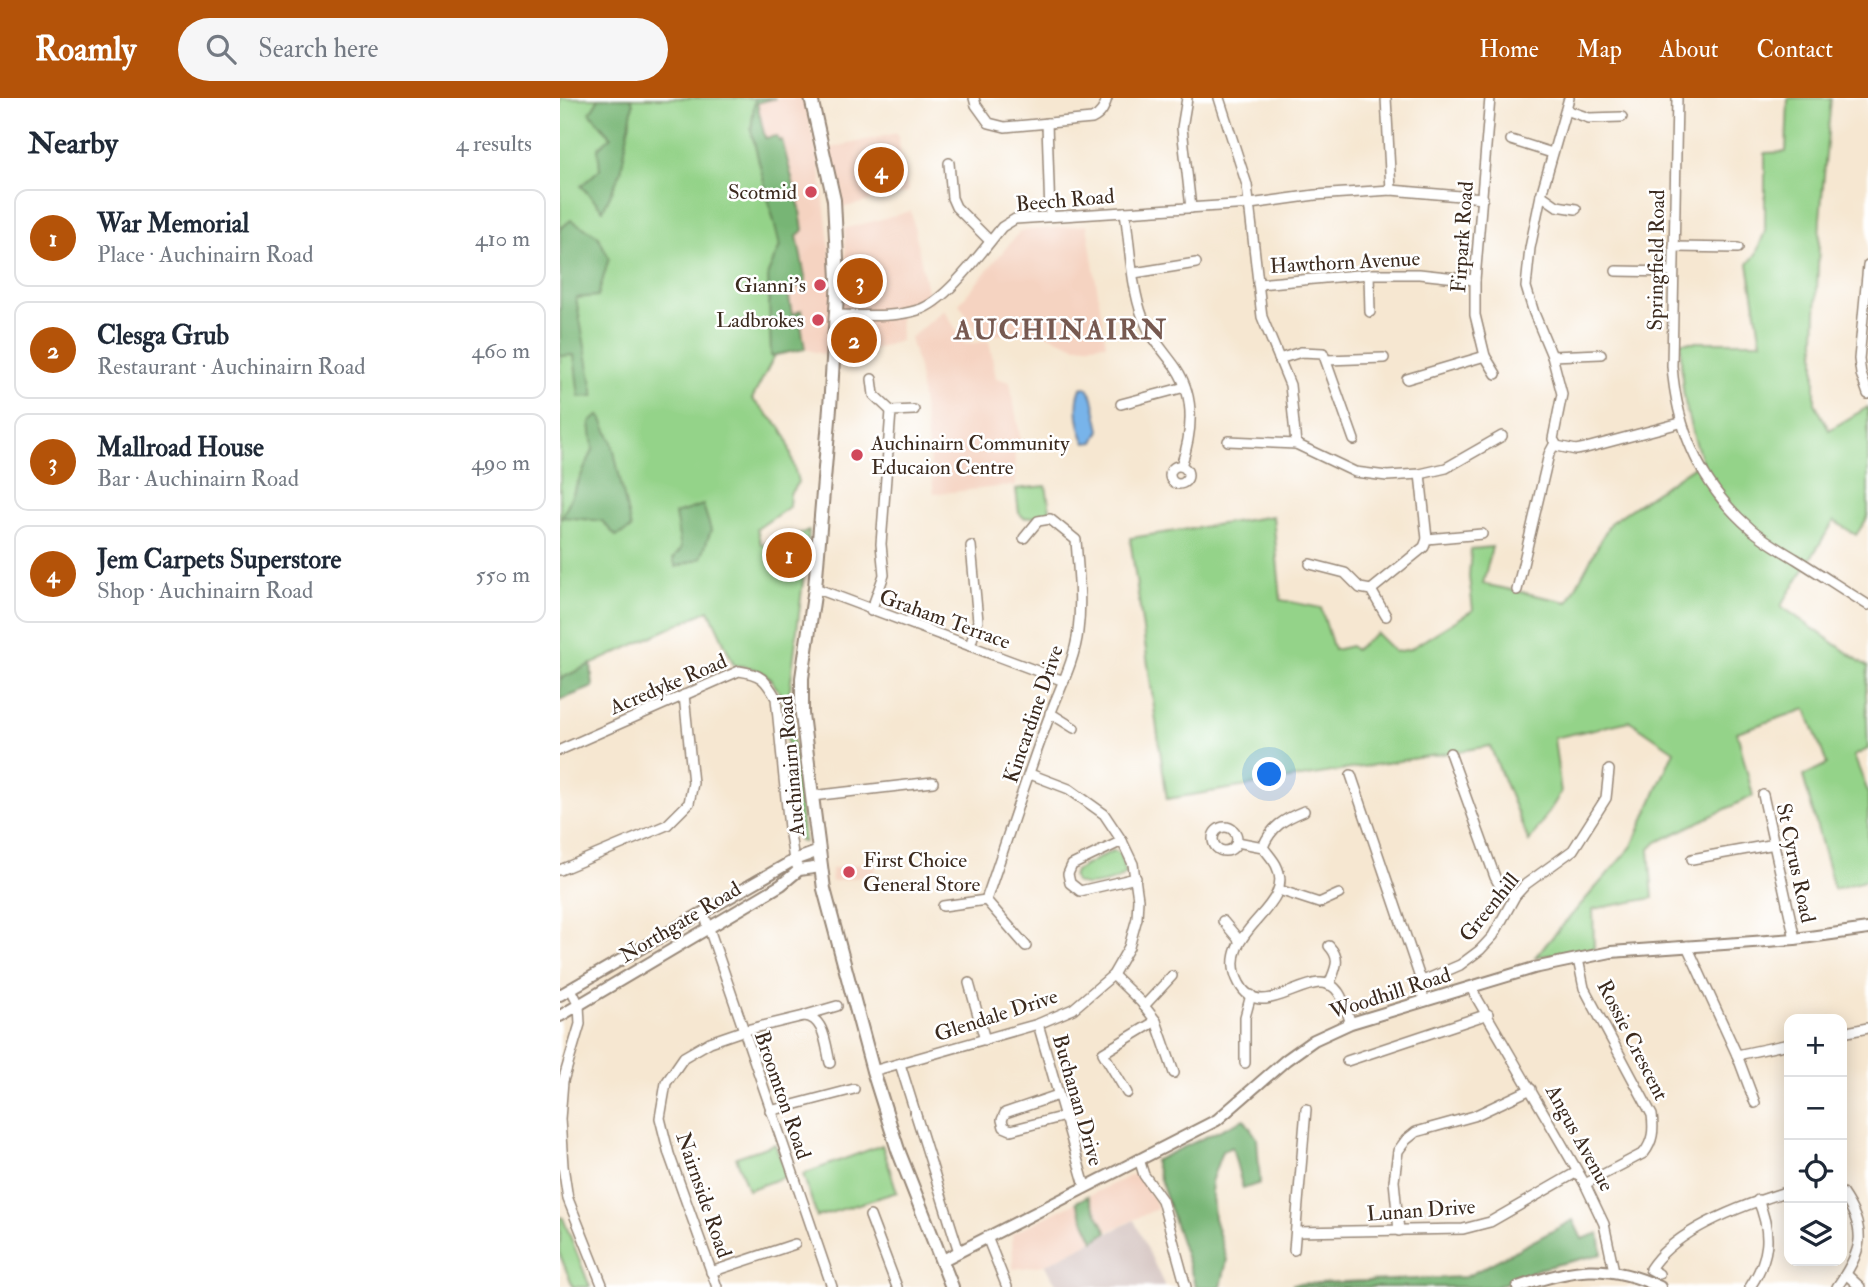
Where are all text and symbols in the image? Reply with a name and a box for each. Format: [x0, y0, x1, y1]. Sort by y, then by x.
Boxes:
search box [178, 18, 668, 81]
text: Roamly [35, 29, 136, 70]
icon: search [202, 30, 240, 68]
text: Search here [258, 33, 378, 65]
text: Home [1479, 34, 1539, 65]
text: Map [1577, 34, 1622, 65]
text: About [1660, 34, 1719, 65]
text: Contact [1757, 34, 1833, 65]
text: Nearby [28, 125, 118, 162]
text: 4 results [456, 129, 532, 158]
pin: 4 [858, 144, 904, 196]
place label: Scotmid [728, 179, 798, 206]
street label: Firpark Road [1445, 180, 1480, 294]
street label: Beech Road [1014, 183, 1116, 218]
marker: Scotmid [803, 184, 819, 200]
street label: Springfield Road [1642, 189, 1671, 331]
text: War Memorial [97, 208, 249, 240]
text: 1 [49, 224, 57, 253]
text: 410 m [475, 224, 530, 253]
text: Place · Auchinairn Road [97, 240, 314, 269]
street label: Hawthorn Avenue [1269, 245, 1421, 280]
pin: 3 [837, 255, 883, 307]
place label: Gianni's [735, 272, 806, 299]
marker: Gianni's [812, 277, 828, 293]
place label: Ladbrokes [716, 307, 804, 334]
marker: Ladbrokes [810, 312, 826, 328]
district label: AUCHINAIRN [953, 313, 1168, 348]
pin: 2 [831, 314, 877, 366]
text: Clesga Grub [97, 320, 229, 352]
text: 2 [47, 336, 59, 365]
text: 460 m [472, 336, 530, 365]
text: Restaurant · Auchinairn Road [97, 352, 366, 381]
place label: Auchinairn Community Educaion Centre [870, 430, 1070, 481]
text: Mallroad House [97, 432, 264, 464]
marker: Auchinairn Community Educaion Centre [849, 447, 865, 463]
text: 3 [49, 448, 57, 477]
text: 490 m [471, 448, 530, 477]
text: Bar · Auchinairn Road [97, 464, 299, 493]
pin: 1 [766, 529, 812, 581]
text: Jem Carpets Superstore [97, 544, 341, 576]
text: 4 [47, 560, 59, 589]
text: 550 m [476, 560, 530, 589]
text: Shop · Auchinairn Road [97, 576, 313, 605]
street label: Graham Terrace [876, 583, 1014, 656]
street label: Kincardine Drive [997, 642, 1070, 787]
street label: Acredyke Road [605, 647, 731, 722]
street label: Auchinairn Road [772, 694, 811, 838]
your location [1252, 757, 1286, 791]
street label: St Cyrus Road [1770, 801, 1821, 926]
place label: First Choice General Store [863, 847, 981, 898]
marker: First Choice General Store [841, 864, 857, 880]
street label: Greenhill [1453, 867, 1526, 947]
street label: Northgate Road [615, 875, 746, 969]
street label: Woodhill Road [1325, 961, 1455, 1026]
street label: Rossie Crescent [1591, 975, 1675, 1105]
street label: Glendale Drive [931, 983, 1061, 1048]
map controls [1784, 1014, 1847, 1266]
button: + [1784, 1014, 1847, 1077]
street label: Broomton Road [748, 1028, 817, 1163]
street label: Buchanan Drive [1046, 1031, 1109, 1169]
button: − [1784, 1077, 1847, 1140]
street label: Angus Avenue [1539, 1079, 1620, 1197]
street label: Nairnside Road [669, 1129, 738, 1262]
button: locate [1784, 1140, 1847, 1203]
street label: Lunan Drive [1366, 1193, 1476, 1228]
button: layers [1784, 1203, 1847, 1266]

